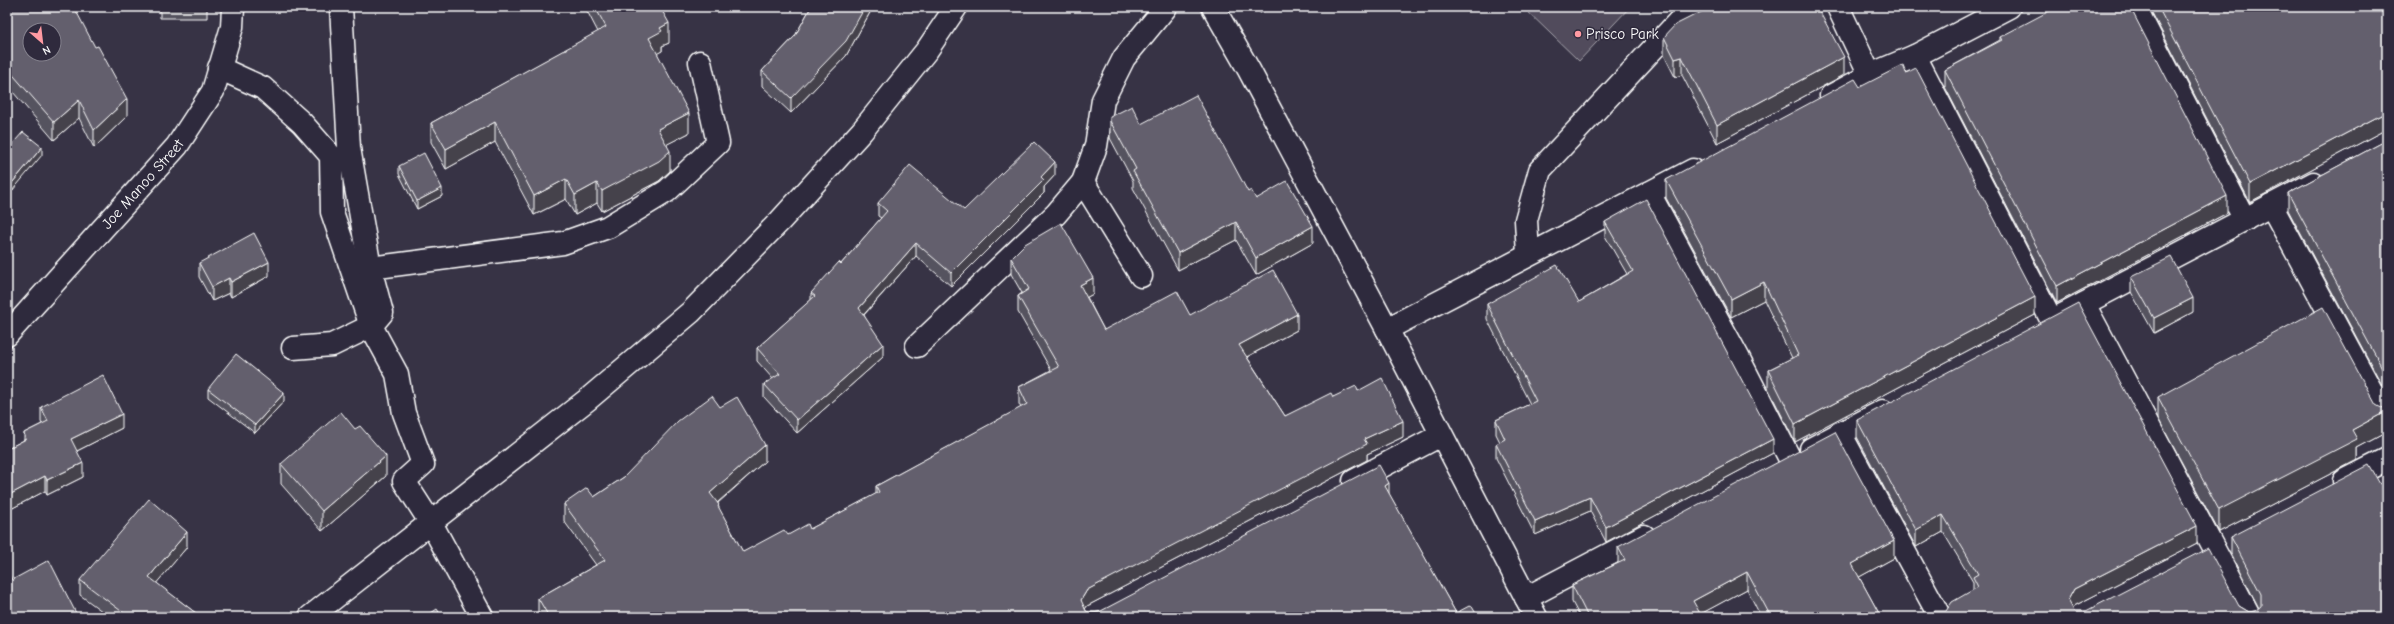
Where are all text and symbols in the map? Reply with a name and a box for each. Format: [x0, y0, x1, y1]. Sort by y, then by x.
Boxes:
north arrow [22, 22, 62, 62]
place label: Prisco Park [1586, 25, 1660, 43]
marker: Prisco Park [1573, 29, 1583, 39]
text: N [40, 43, 53, 58]
street label: Joe Manoo Street [98, 135, 188, 233]

